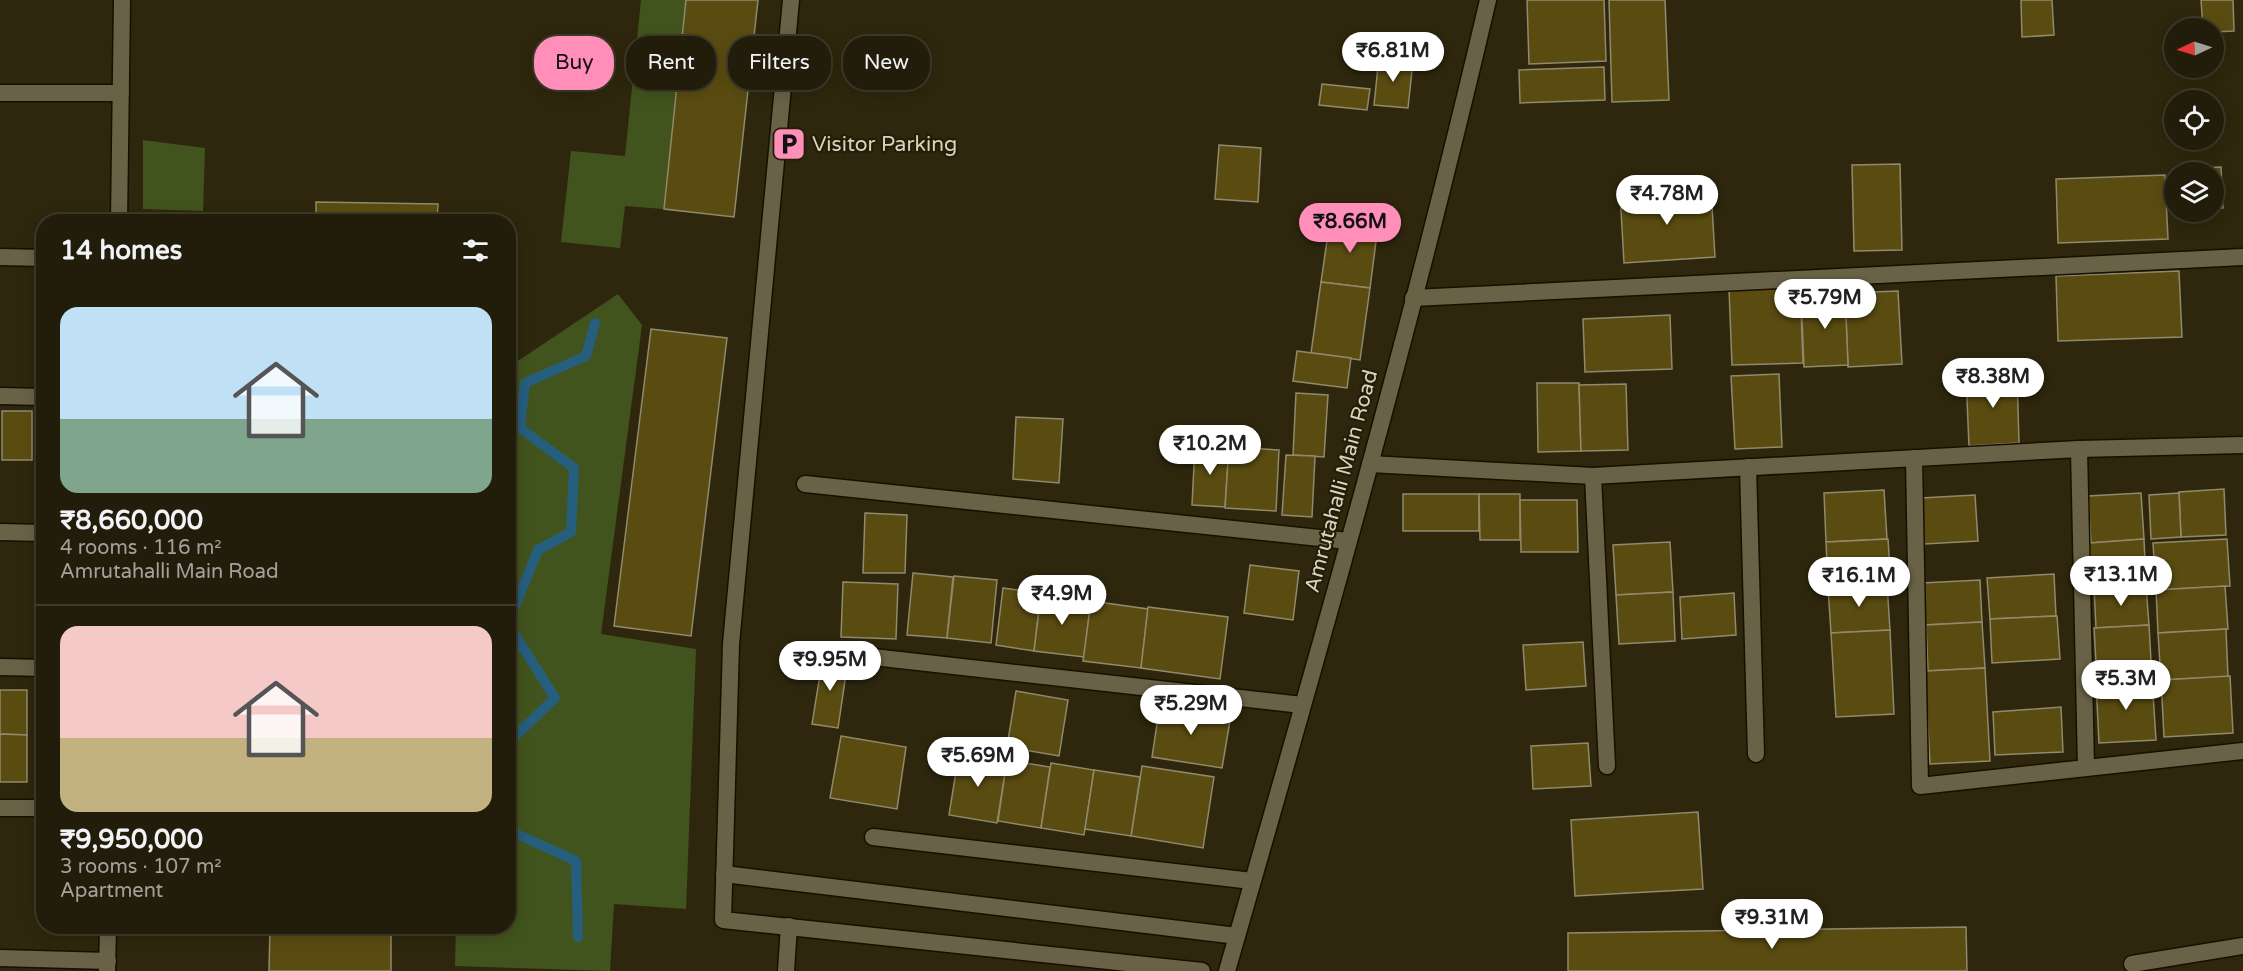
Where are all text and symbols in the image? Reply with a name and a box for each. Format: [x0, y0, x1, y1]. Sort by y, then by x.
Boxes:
north arrow [2164, 18, 2224, 78]
map controls [2164, 18, 2224, 222]
pin: ₹6.81M [1344, 32, 1442, 83]
chip: Buy [534, 36, 614, 90]
chip: Rent [626, 36, 716, 90]
chip: Filters [728, 36, 831, 90]
chip: New [843, 36, 930, 90]
text: ₹6.81M [1356, 39, 1430, 63]
button: locate [2164, 90, 2224, 150]
parking icon: Visitor Parking [771, 126, 807, 162]
place label: Visitor Parking [812, 132, 957, 157]
button: layers [2164, 162, 2224, 222]
pin: ₹4.78M [1618, 175, 1716, 226]
text: ₹4.78M [1630, 182, 1704, 206]
pin: ₹8.66M [1301, 203, 1399, 254]
text: ₹8.66M [1313, 210, 1387, 234]
icon: filters [459, 234, 492, 267]
text: 14 homes [60, 235, 182, 266]
pin: ₹5.79M [1776, 279, 1874, 330]
text: ₹5.79M [1788, 286, 1862, 310]
icon: home [222, 346, 330, 454]
pin: ₹8.38M [1944, 358, 2042, 409]
text: ₹8.38M [1956, 365, 2030, 389]
street label: Amrutahalli Main Road [1300, 367, 1383, 595]
pin: ₹10.2M [1161, 425, 1259, 476]
text: ₹10.2M [1173, 432, 1247, 456]
text: ₹8,660,000 [60, 505, 203, 536]
text: 4 rooms · 116 m² [60, 536, 222, 560]
pin: ₹13.1M [2072, 556, 2170, 607]
pin: ₹16.1M [1810, 557, 1908, 608]
text: Amrutahalli Main Road [60, 560, 279, 584]
text: ₹13.1M [2084, 563, 2158, 587]
text: ₹16.1M [1822, 564, 1896, 588]
pin: ₹4.9M [1020, 575, 1104, 626]
text: ₹4.9M [1031, 582, 1093, 606]
pin: ₹9.95M [781, 641, 879, 692]
text: ₹9.95M [793, 648, 867, 672]
pin: ₹5.3M [2084, 660, 2168, 711]
icon: home [222, 665, 330, 773]
text: ₹5.3M [2095, 667, 2157, 691]
pin: ₹5.29M [1142, 685, 1240, 736]
text: ₹5.29M [1154, 692, 1228, 716]
pin: ₹5.69M [929, 737, 1027, 788]
text: ₹5.69M [941, 744, 1015, 768]
text: ₹9,950,000 [60, 824, 203, 855]
text: 3 rooms · 107 m² [60, 855, 222, 879]
text: Apartment [60, 879, 163, 903]
pin: ₹9.31M [1723, 899, 1821, 950]
text: ₹9.31M [1735, 906, 1809, 930]

